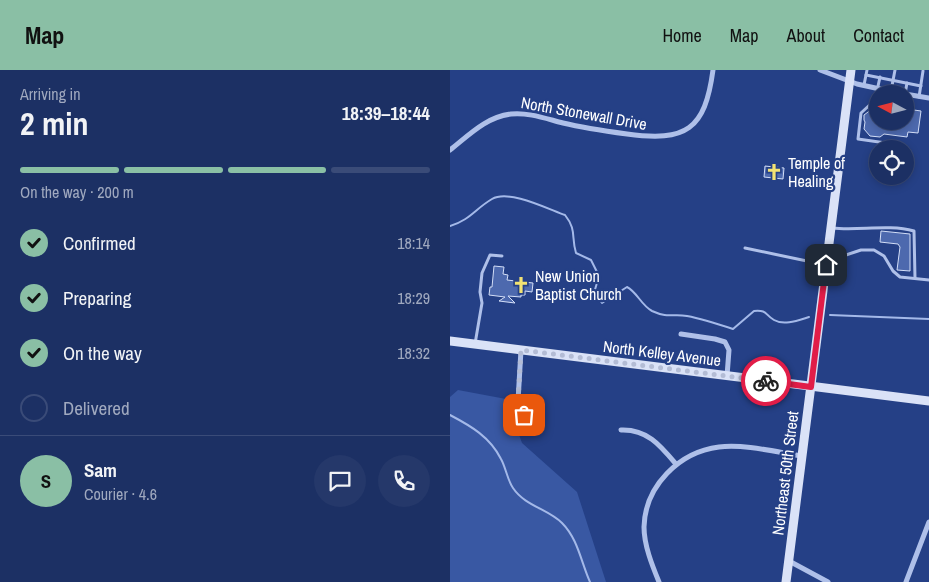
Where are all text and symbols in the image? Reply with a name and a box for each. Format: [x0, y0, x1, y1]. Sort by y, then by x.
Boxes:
text: Map [25, 19, 64, 51]
text: Home [662, 23, 702, 48]
text: Map [730, 23, 759, 48]
text: About [787, 23, 825, 48]
text: Contact [853, 23, 904, 48]
text: Arriving in [20, 83, 81, 105]
north arrow [869, 85, 914, 130]
map controls [869, 85, 914, 185]
street label: North Stonewall Drive [519, 91, 649, 135]
text: 18:39–18:44 [342, 100, 430, 126]
text: 2 min [20, 102, 89, 145]
button: locate [869, 140, 914, 185]
place label: Temple of Healing [788, 152, 845, 192]
church icon: Temple of Healing [764, 162, 784, 182]
text: On the way · 200 m [20, 181, 134, 203]
icon: check [20, 229, 48, 257]
text: Confirmed [63, 230, 136, 256]
text: 18:14 [397, 232, 430, 254]
pin [805, 244, 847, 286]
icon: home [812, 251, 840, 279]
place label: New Union Baptist Church [535, 265, 622, 305]
church icon: New Union Baptist Church [511, 275, 531, 295]
icon: check [20, 284, 48, 312]
text: Preparing [63, 285, 131, 311]
text: 18:29 [397, 287, 430, 309]
street label: North Kelley Avenue [602, 335, 722, 371]
icon: check [20, 339, 48, 367]
text: On the way [63, 340, 142, 366]
text: 18:32 [397, 342, 430, 364]
courier [741, 356, 791, 406]
icon: bike [752, 367, 780, 395]
pin [503, 394, 545, 436]
text: Delivered [63, 395, 130, 421]
icon: bag [510, 401, 538, 429]
street label: Northeast 50th Street [766, 409, 804, 536]
button: chat [314, 455, 366, 507]
button: phone [378, 455, 430, 507]
text: Sam [84, 457, 117, 483]
text: S [41, 468, 51, 494]
text: Courier · 4.6 [84, 483, 157, 505]

